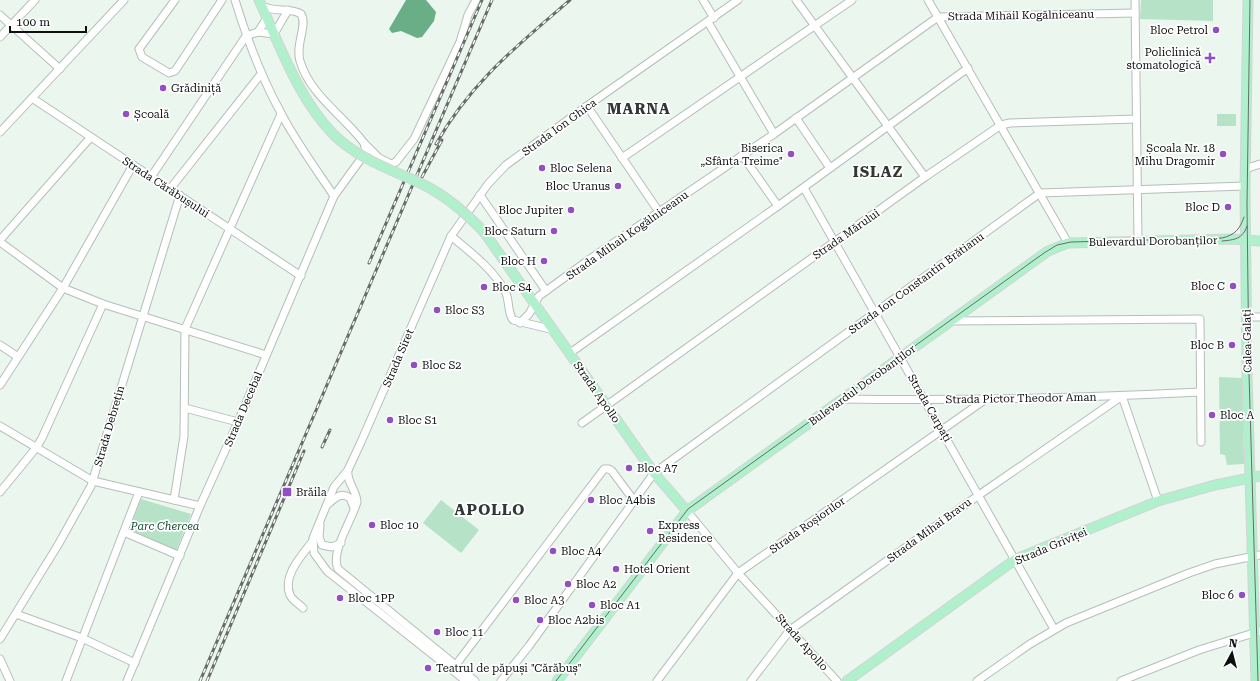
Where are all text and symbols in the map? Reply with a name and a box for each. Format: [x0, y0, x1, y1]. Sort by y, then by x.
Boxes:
scale bar [10, 8, 86, 34]
street label: Strada Mihail Kogălniceanu [948, 8, 1094, 23]
text: 100 m [16, 15, 50, 29]
place label: Bloc Petrol [1150, 24, 1209, 37]
marker: Bloc Petrol [1211, 25, 1221, 35]
place label: Policlinică stomatologică [1126, 46, 1201, 72]
marker: Policlinică stomatologică [1204, 52, 1216, 64]
place label: Grădiniță [171, 82, 221, 96]
marker: Grădiniță [158, 83, 168, 93]
street label: Strada Ion Ghica [520, 96, 599, 159]
district label: MARNA [607, 100, 671, 118]
place label: Școală [134, 108, 169, 122]
marker: Școală [121, 109, 131, 119]
place label: Biserica „Sfânta Treime" [700, 142, 783, 168]
place label: Școala Nr. 18 Mihu Dragomir [1135, 142, 1215, 168]
marker: Biserica „Sfânta Treime" [786, 149, 796, 159]
marker: Școala Nr. 18 Mihu Dragomir [1218, 149, 1228, 159]
street label: Strada Cărăbușului [119, 154, 212, 221]
place label: Bloc Selena [550, 162, 612, 175]
marker: Bloc Selena [537, 163, 547, 173]
district label: ISLAZ [853, 163, 903, 181]
place label: Bloc Uranus [546, 180, 610, 193]
marker: Bloc Uranus [613, 181, 623, 191]
street label: Strada Mihail Kogălniceanu [564, 188, 691, 283]
place label: Bloc D [1185, 201, 1220, 214]
marker: Bloc D [1223, 202, 1233, 212]
place label: Bloc Jupiter [498, 204, 563, 217]
marker: Bloc Jupiter [566, 205, 576, 215]
street label: Strada Mărului [810, 206, 883, 262]
place label: Bloc Saturn [484, 225, 546, 238]
marker: Bloc Saturn [549, 226, 559, 236]
street label: Strada Ion Constantin Brătianu [846, 230, 987, 337]
street label: Bulevardul Dorobanților [1088, 234, 1218, 250]
place label: Bloc H [500, 255, 536, 268]
marker: Bloc H [539, 256, 549, 266]
place label: Bloc C [1191, 280, 1225, 293]
place label: Bloc S4 [492, 281, 532, 294]
marker: Bloc C [1228, 281, 1238, 291]
marker: Bloc S4 [479, 282, 489, 292]
place label: Bloc S3 [445, 304, 484, 317]
marker: Bloc S3 [432, 305, 442, 315]
street label: Calea Galați [1240, 309, 1256, 373]
street label: Strada Siret [380, 327, 417, 389]
place label: Bloc B [1190, 339, 1224, 352]
marker: Bloc B [1227, 340, 1237, 350]
street label: Bulevardul Dorobanților [806, 342, 919, 429]
place label: Bloc S2 [422, 359, 461, 372]
street label: Strada Apollo [571, 359, 623, 426]
marker: Bloc S2 [409, 360, 419, 370]
street label: Strada Decebal [222, 369, 265, 449]
street label: Strada Carpați [904, 372, 954, 445]
street label: Strada Debrețin [92, 384, 128, 468]
street label: Strada Pictor Theodor Aman [945, 391, 1097, 406]
place label: Bloc A [1220, 409, 1254, 422]
marker: Bloc A [1207, 410, 1217, 420]
place label: Bloc S1 [398, 414, 437, 427]
marker: Bloc S1 [385, 415, 395, 425]
place label: Bloc A7 [637, 462, 677, 475]
marker: Bloc A7 [624, 463, 634, 473]
marker: Brăila [281, 486, 293, 498]
place label: Brăila [296, 486, 327, 499]
place label: Bloc A4bis [599, 494, 655, 507]
street label: Strada Roșiorilor [767, 494, 849, 557]
marker: Bloc A4bis [586, 495, 596, 505]
street label: Strada Mihai Bravu [885, 495, 974, 565]
district label: APOLLO [455, 501, 525, 519]
place label: Bloc 10 [380, 519, 419, 532]
place label: Express Residence [658, 519, 713, 545]
park label: Parc Chercea [129, 520, 200, 533]
marker: Bloc 10 [367, 520, 377, 530]
street label: Strada Griviței [1013, 525, 1090, 568]
marker: Express Residence [645, 526, 655, 536]
place label: Bloc A4 [561, 545, 602, 558]
marker: Bloc A4 [548, 546, 558, 556]
place label: Hotel Orient [624, 563, 690, 576]
marker: Hotel Orient [611, 564, 621, 574]
place label: Bloc A2 [576, 578, 616, 591]
marker: Bloc A2 [563, 579, 573, 589]
place label: Bloc 6 [1201, 589, 1234, 602]
marker: Bloc 6 [1237, 590, 1247, 600]
place label: Bloc 1PP [348, 592, 395, 605]
marker: Bloc 1PP [335, 593, 345, 603]
place label: Bloc A3 [524, 594, 564, 607]
marker: Bloc A3 [511, 595, 521, 605]
place label: Bloc A1 [600, 599, 640, 612]
marker: Bloc A1 [587, 600, 597, 610]
street label: Strada Apollo [773, 611, 831, 674]
place label: Bloc A2bis [548, 614, 604, 627]
marker: Bloc A2bis [535, 615, 545, 625]
place label: Bloc 11 [445, 626, 484, 639]
marker: Bloc 11 [432, 627, 442, 637]
north arrow [1212, 633, 1252, 673]
text: N [1228, 637, 1239, 651]
place label: Teatrul de păpuși "Cărăbuș" [436, 662, 582, 676]
marker: Teatrul de păpuși "Cărăbuș" [423, 663, 433, 673]

